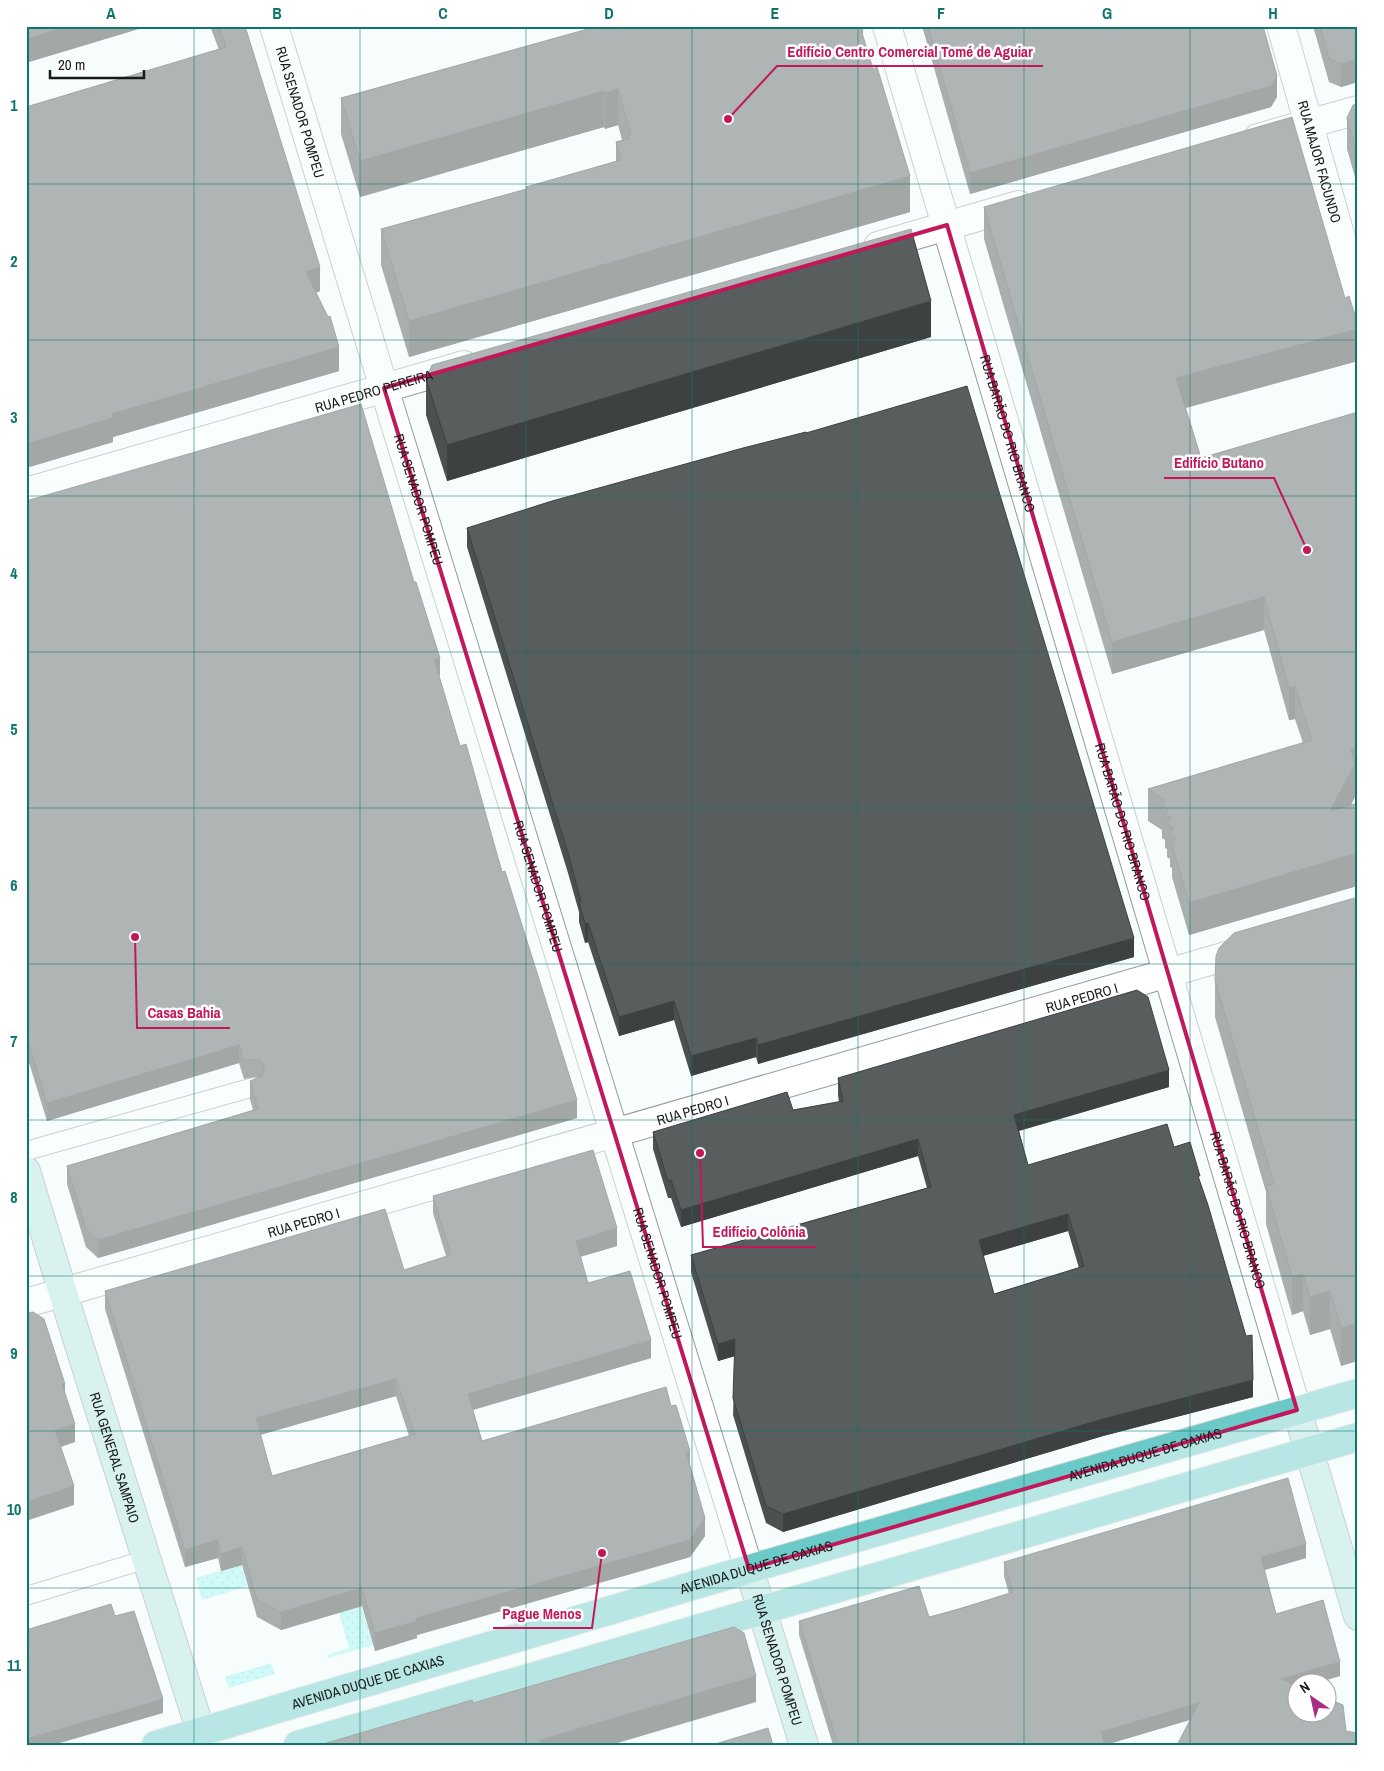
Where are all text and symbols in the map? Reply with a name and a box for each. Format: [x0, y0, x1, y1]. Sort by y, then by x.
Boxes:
text: A [106, 2, 116, 24]
text: B [272, 2, 282, 24]
text: C [438, 2, 448, 24]
text: D [604, 2, 614, 24]
text: E [771, 2, 780, 24]
text: F [937, 2, 945, 24]
text: G [1102, 2, 1112, 24]
text: H [1268, 2, 1278, 24]
callout: Edifício Centro Comercial Tomé de Aguiar [777, 36, 1043, 66]
text: Edifício Centro Comercial Tomé de Aguiar [787, 41, 1033, 62]
street label: RUA SENADOR POMPEU [272, 44, 329, 180]
scale bar [50, 48, 144, 80]
text: 20 m [58, 54, 85, 75]
text: 1 [10, 94, 18, 116]
street label: RUA MAJOR FACUNDO [1294, 98, 1345, 225]
text: 2 [10, 250, 18, 272]
street label: RUA BARÃO DO RIO BRANCO [976, 353, 1040, 515]
street label: RUA PEDRO PEREIRA [313, 366, 435, 417]
text: 3 [10, 406, 18, 428]
street label: RUA SENADOR POMPEU [390, 432, 447, 567]
callout: Edifício Butano [1164, 448, 1274, 478]
text: Edifício Butano [1174, 452, 1264, 473]
text: 4 [10, 562, 18, 584]
text: 5 [10, 718, 18, 740]
street label: RUA BARÃO DO RIO BRANCO [1091, 741, 1155, 903]
street label: RUA SENADOR POMPEU [509, 818, 567, 954]
text: 6 [10, 874, 18, 896]
street label: RUA PEDRO I [1044, 979, 1120, 1017]
callout: Casas Bahia [137, 998, 230, 1028]
text: Casas Bahia [147, 1002, 221, 1023]
text: 7 [10, 1030, 18, 1052]
street label: RUA PEDRO I [655, 1091, 731, 1129]
street label: RUA BARÃO DO RIO BRANCO [1206, 1129, 1270, 1291]
text: 8 [10, 1186, 18, 1208]
street label: RUA PEDRO I [266, 1204, 342, 1242]
street label: RUA SENADOR POMPEU [629, 1205, 686, 1341]
callout: Edifício Colônia [703, 1217, 816, 1247]
text: Edifício Colônia [713, 1221, 806, 1242]
text: 9 [10, 1342, 18, 1364]
street label: RUA GENERAL SAMPAIO [86, 1390, 144, 1525]
street label: AVENIDA DUQUE DE CAXIAS [1066, 1424, 1224, 1485]
text: 10 [7, 1498, 21, 1520]
street label: AVENIDA DUQUE DE CAXIAS [677, 1536, 835, 1598]
street label: RUA SENADOR POMPEU [748, 1592, 806, 1728]
callout: Pague Menos [493, 1598, 592, 1628]
text: Pague Menos [502, 1603, 582, 1624]
street label: AVENIDA DUQUE DE CAXIAS [288, 1651, 447, 1714]
text: 11 [7, 1654, 22, 1676]
north arrow [1286, 1674, 1336, 1724]
text: N [1296, 1677, 1313, 1697]

